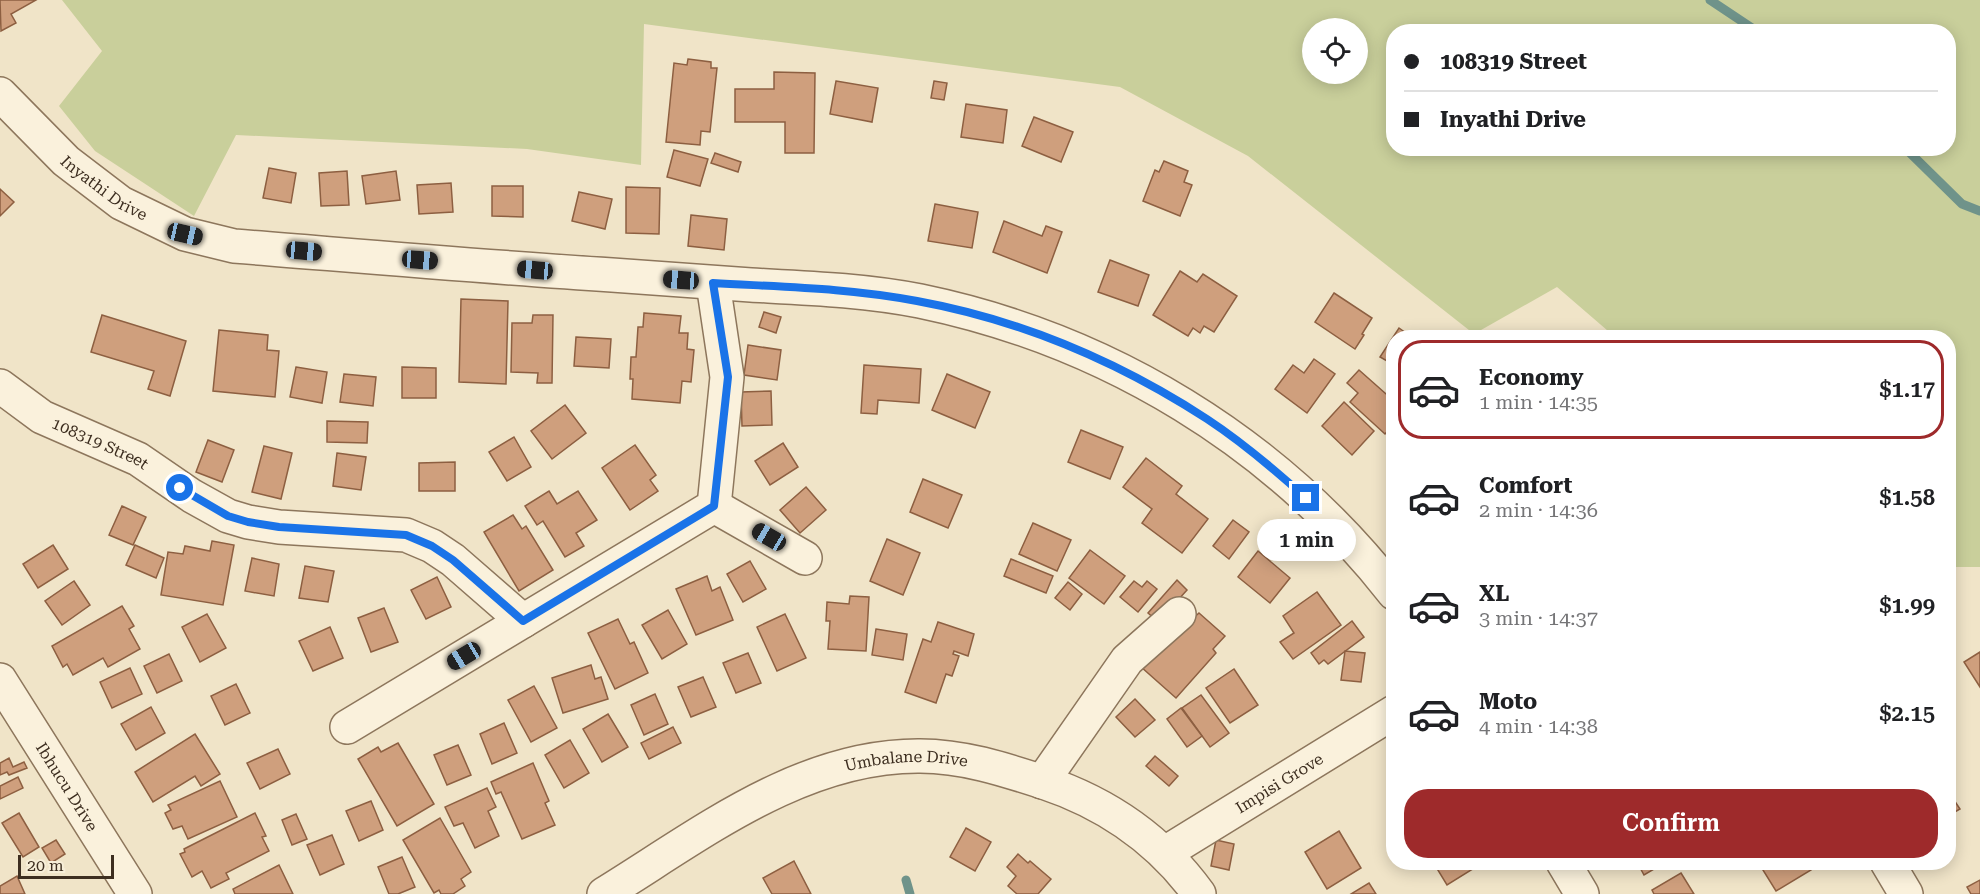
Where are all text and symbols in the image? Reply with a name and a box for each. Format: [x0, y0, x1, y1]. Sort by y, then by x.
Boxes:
map controls [1302, 18, 1368, 84]
button: locate [1302, 18, 1368, 84]
text: 108319 Street [1440, 49, 1587, 74]
text: Inyathi Drive [1440, 107, 1586, 132]
street label: Inyathi Drive [56, 152, 151, 224]
car [165, 221, 205, 247]
car [285, 240, 323, 262]
car [401, 250, 439, 270]
car [516, 259, 554, 281]
car [662, 270, 700, 290]
icon: car [1407, 363, 1461, 417]
text: Economy [1479, 365, 1583, 390]
text: $1.17 [1879, 377, 1935, 402]
text: 1 min · 14:35 [1479, 390, 1598, 414]
street label: 108319 Street [49, 414, 152, 473]
icon: car [1407, 471, 1461, 525]
text: Comfort [1479, 473, 1572, 498]
route start [166, 474, 193, 501]
route end [1292, 484, 1319, 511]
text: $1.58 [1879, 485, 1935, 510]
text: 2 min · 14:36 [1479, 498, 1598, 522]
callout: 1 min [1256, 519, 1356, 561]
car [749, 520, 789, 554]
text: 1 min [1279, 528, 1334, 552]
icon: car [1407, 579, 1461, 633]
text: XL [1479, 581, 1509, 606]
text: $1.99 [1879, 593, 1935, 618]
text: 3 min · 14:37 [1479, 606, 1598, 630]
car [444, 639, 484, 673]
icon: car [1407, 687, 1461, 741]
text: Moto [1479, 689, 1537, 714]
text: $2.15 [1879, 701, 1935, 726]
text: 4 min · 14:38 [1479, 714, 1598, 738]
street label: Ibhucu Drive [32, 739, 102, 835]
street label: Umbalane Drive [843, 747, 970, 775]
street label: Impisi Grove [1232, 749, 1327, 817]
button: Confirm [1404, 789, 1938, 858]
scale bar [18, 852, 114, 880]
text: 20 m [27, 856, 64, 875]

